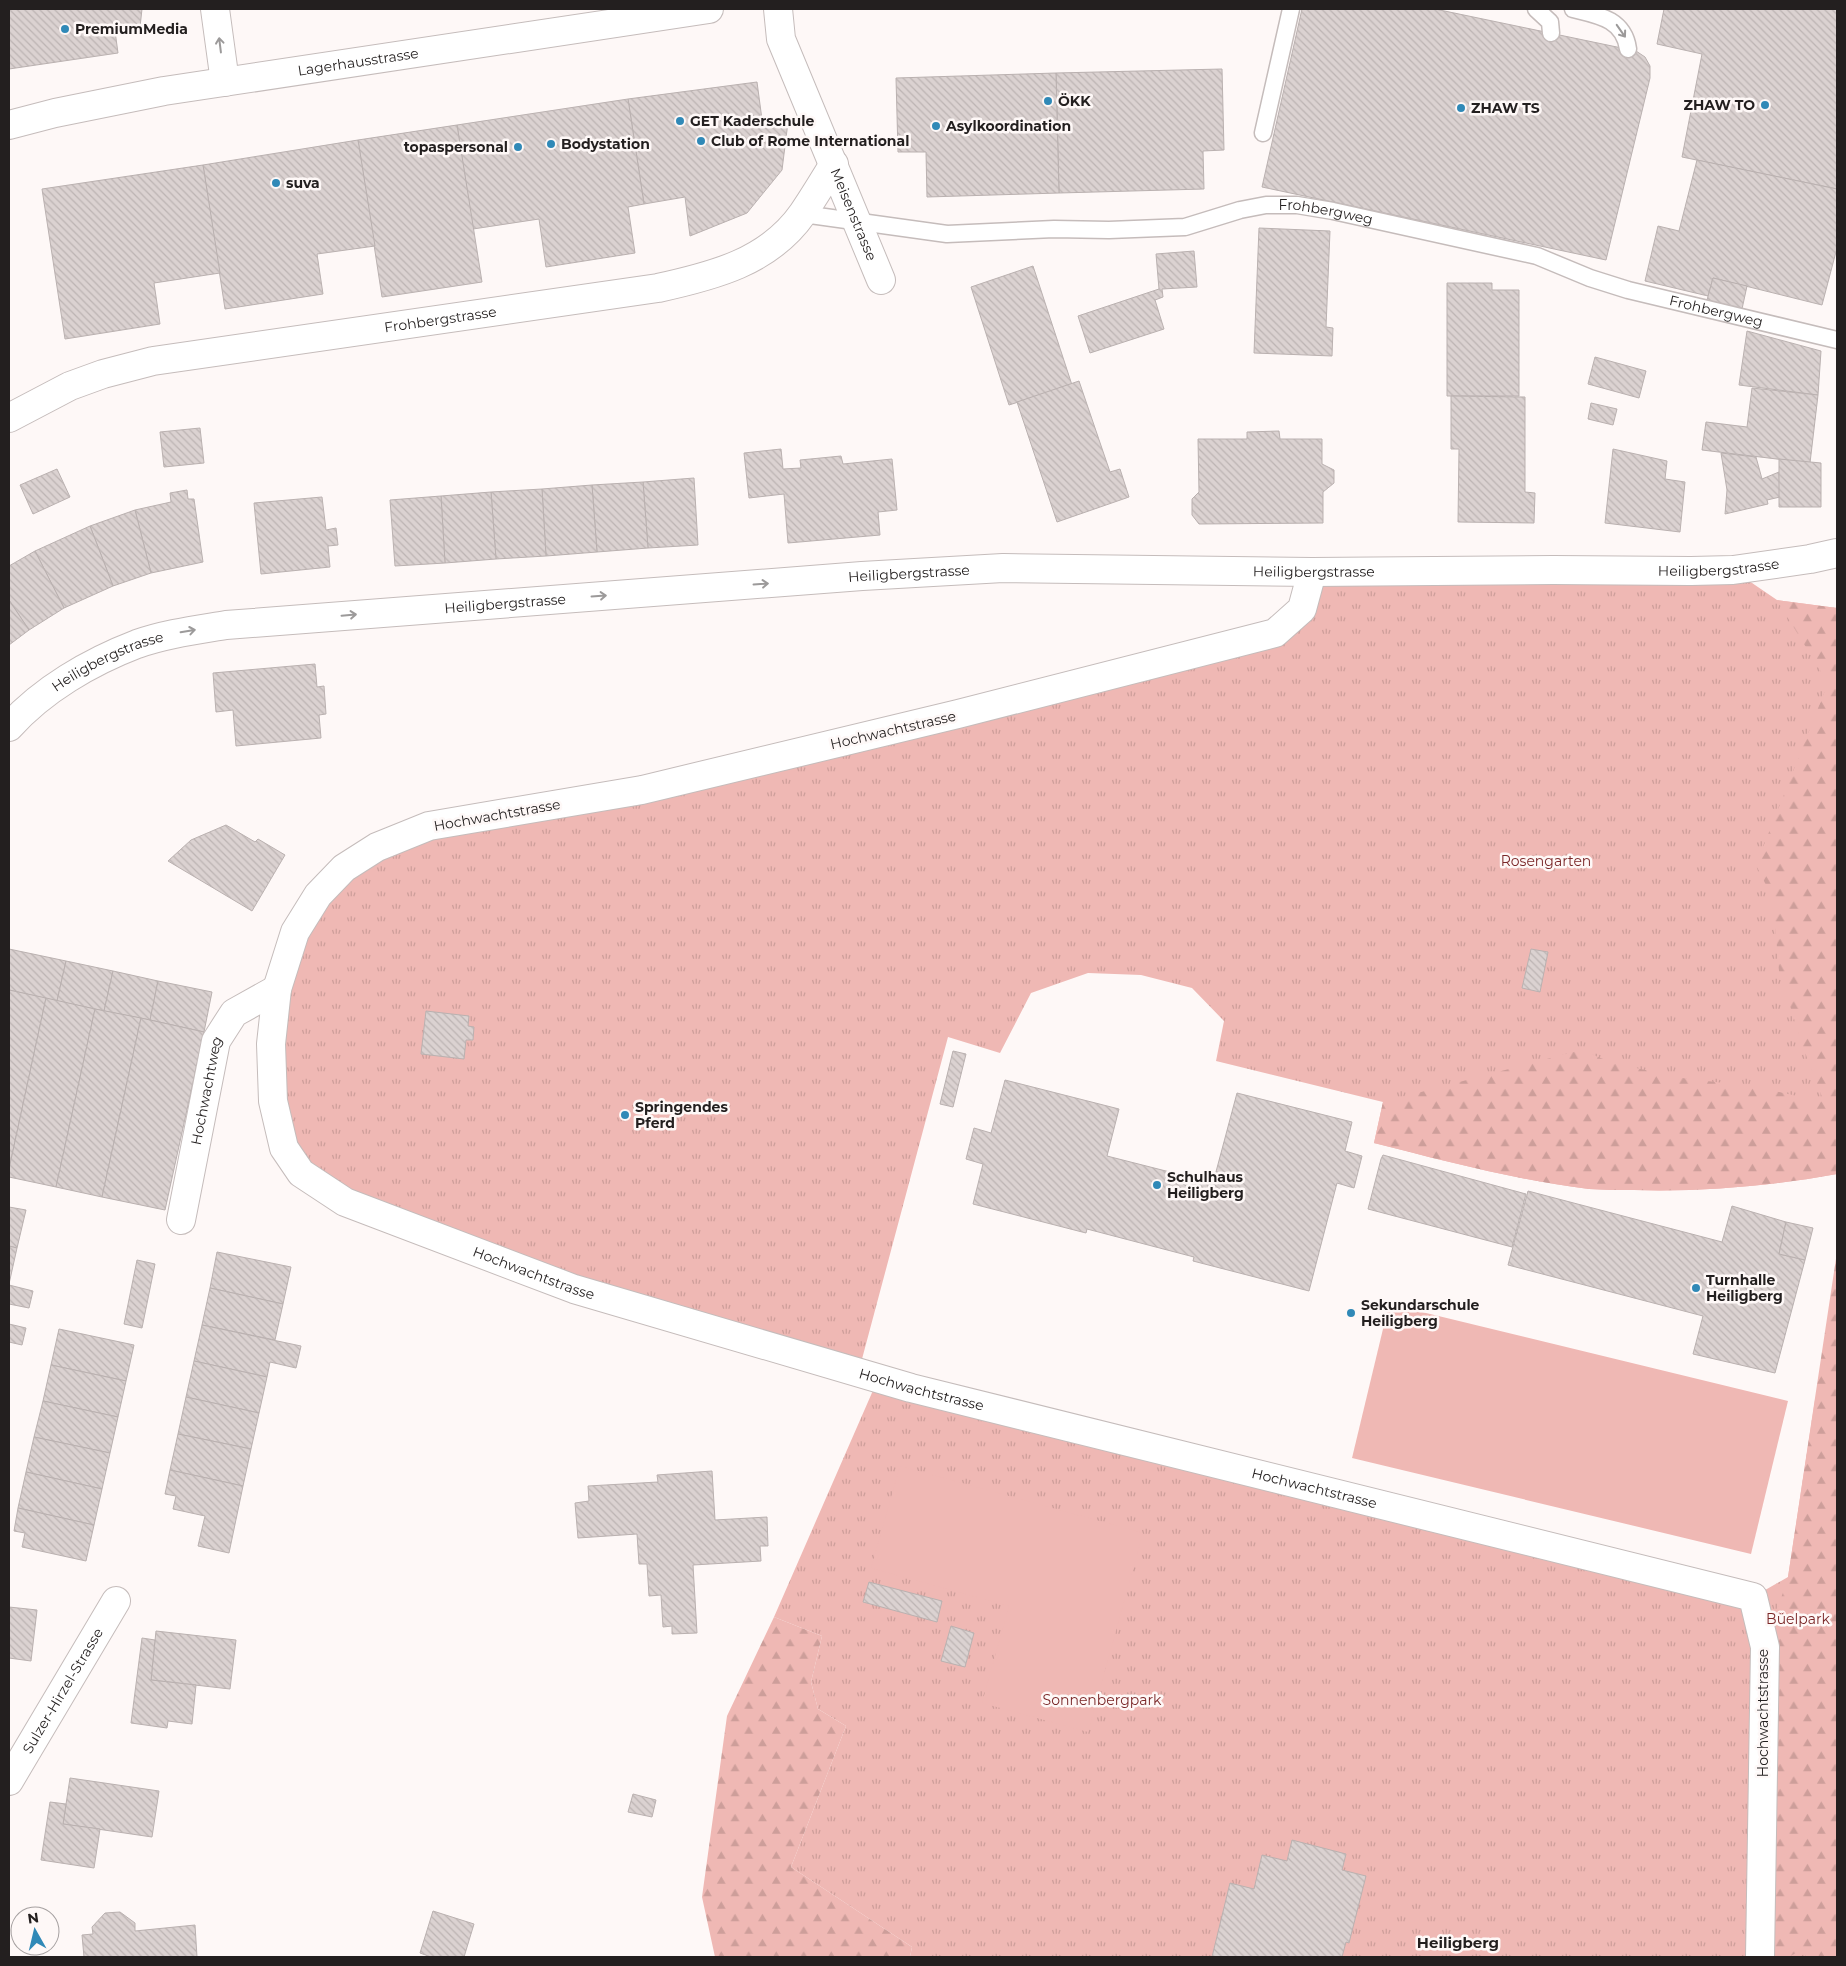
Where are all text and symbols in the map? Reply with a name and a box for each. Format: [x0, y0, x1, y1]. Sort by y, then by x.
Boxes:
place label: PremiumMedia [75, 20, 188, 38]
marker: PremiumMedia [59, 23, 71, 35]
one-way arrow [1616, 24, 1626, 38]
one-way arrow [215, 38, 225, 54]
street label: Lagerhausstrasse [296, 44, 420, 80]
place label: ÖKK [1058, 92, 1091, 110]
marker: ÖKK [1042, 95, 1054, 107]
place label: ZHAW TO [1684, 96, 1755, 114]
place label: ZHAW TS [1471, 99, 1540, 117]
marker: ZHAW TO [1759, 99, 1771, 111]
marker: ZHAW TS [1455, 102, 1467, 114]
place label: GET Kaderschule [690, 112, 814, 130]
marker: GET Kaderschule [674, 115, 686, 127]
place label: Asylkoordination [945, 117, 1071, 135]
marker: Asylkoordination [930, 120, 942, 132]
place label: Club of Rome International [711, 132, 909, 150]
place label: Bodystation [561, 135, 650, 153]
marker: Club of Rome International [695, 135, 707, 147]
place label: topaspersonal [404, 138, 508, 156]
marker: Bodystation [545, 138, 557, 150]
marker: topaspersonal [512, 141, 524, 153]
street label: Meisenstrasse [827, 165, 881, 263]
place label: suva [286, 174, 320, 192]
marker: suva [270, 177, 282, 189]
street label: Frohbergweg [1279, 195, 1375, 229]
street label: Frohbergweg [1668, 291, 1765, 331]
street label: Frohbergstrasse [383, 302, 498, 336]
street label: Heiligbergstrasse [1658, 554, 1780, 580]
street label: Heiligbergstrasse [848, 561, 970, 586]
street label: Heiligbergstrasse [1253, 562, 1375, 581]
one-way arrow [753, 579, 769, 589]
street label: Heiligbergstrasse [444, 590, 567, 617]
one-way arrow [590, 591, 606, 601]
one-way arrow [341, 610, 357, 620]
one-way arrow [179, 626, 195, 636]
street label: Heiligbergstrasse [48, 628, 165, 695]
street label: Hochwachtstrasse [828, 707, 958, 753]
street label: Hochwachtstrasse [432, 795, 562, 835]
park label: Rosengarten [1501, 852, 1591, 870]
street label: Hochwachtweg [187, 1032, 226, 1146]
place label: Springendes Pferd [635, 1098, 728, 1132]
marker: Springendes Pferd [619, 1109, 631, 1121]
place label: Schulhaus Heiligberg [1167, 1168, 1244, 1202]
marker: Schulhaus Heiligberg [1151, 1179, 1163, 1191]
street label: Hochwachtstrasse [470, 1242, 597, 1304]
place label: Turnhalle Heiligberg [1706, 1271, 1783, 1305]
marker: Turnhalle Heiligberg [1690, 1282, 1702, 1294]
place label: Sekundarschule Heiligberg [1361, 1296, 1480, 1330]
marker: Sekundarschule Heiligberg [1345, 1307, 1357, 1319]
street label: Hochwachtstrasse [857, 1364, 986, 1415]
street label: Hochwachtstrasse [1250, 1464, 1379, 1512]
park label: Büelpark [1766, 1610, 1831, 1628]
street label: Sulzer-Hirzel-Strasse [18, 1625, 107, 1757]
street label: Hochwachtstrasse [1754, 1649, 1772, 1777]
park label: Sonnenbergpark [1043, 1691, 1162, 1709]
north arrow [10, 1906, 60, 1956]
text: N [26, 1908, 40, 1928]
district label: Heiligberg [1417, 1933, 1499, 1952]

